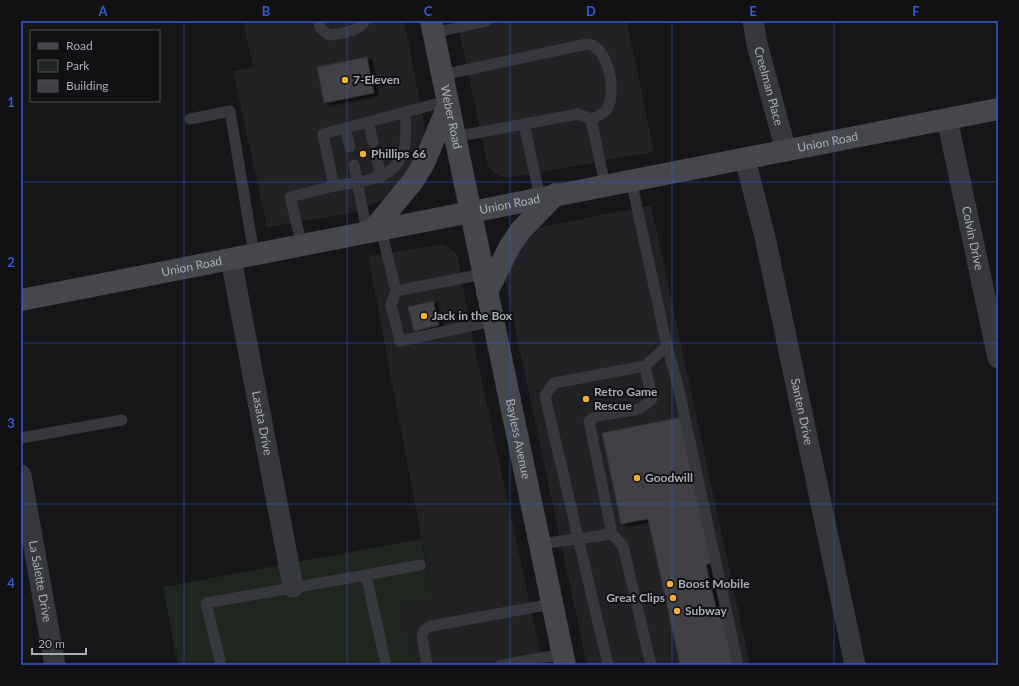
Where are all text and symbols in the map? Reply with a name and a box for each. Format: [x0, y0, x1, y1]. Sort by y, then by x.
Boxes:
text: A [97, 3, 108, 19]
text: B [262, 3, 271, 19]
text: C [424, 3, 433, 19]
text: D [586, 3, 596, 19]
text: E [749, 3, 757, 19]
text: F [912, 3, 920, 19]
legend [30, 30, 160, 102]
text: Road [66, 38, 93, 53]
street label: Creelman Place [751, 45, 787, 127]
text: Park [66, 58, 90, 73]
place label: 7-Eleven [353, 72, 400, 87]
marker: 7-Eleven [340, 75, 350, 85]
text: Building [66, 78, 109, 93]
street label: Weber Road [437, 83, 465, 150]
text: 1 [7, 94, 15, 110]
street label: Union Road [796, 129, 859, 155]
place label: Phillips 66 [371, 146, 426, 161]
marker: Phillips 66 [358, 149, 368, 159]
street label: Union Road [478, 191, 541, 217]
street label: Colvin Drive [959, 205, 987, 272]
street label: Union Road [160, 253, 223, 279]
text: 2 [7, 254, 15, 270]
place label: Jack in the Box [432, 308, 513, 323]
marker: Jack in the Box [419, 311, 429, 321]
street label: Santen Drive [788, 377, 817, 446]
place label: Retro Game Rescue [594, 384, 658, 413]
street label: Lasata Drive [249, 390, 276, 456]
marker: Retro Game Rescue [581, 394, 591, 404]
street label: Bayless Avenue [503, 397, 534, 480]
text: 3 [7, 415, 15, 431]
place label: Goodwill [645, 470, 693, 485]
marker: Goodwill [632, 473, 642, 483]
street label: La Salette Drive [26, 539, 55, 623]
text: 4 [7, 575, 15, 591]
place label: Boost Mobile [678, 576, 750, 591]
marker: Boost Mobile [665, 579, 675, 589]
place label: Great Clips [606, 590, 665, 605]
marker: Great Clips [668, 593, 678, 603]
place label: Subway [685, 603, 727, 618]
marker: Subway [672, 606, 682, 616]
scale bar [32, 630, 86, 656]
text: 20 m [38, 636, 65, 651]

